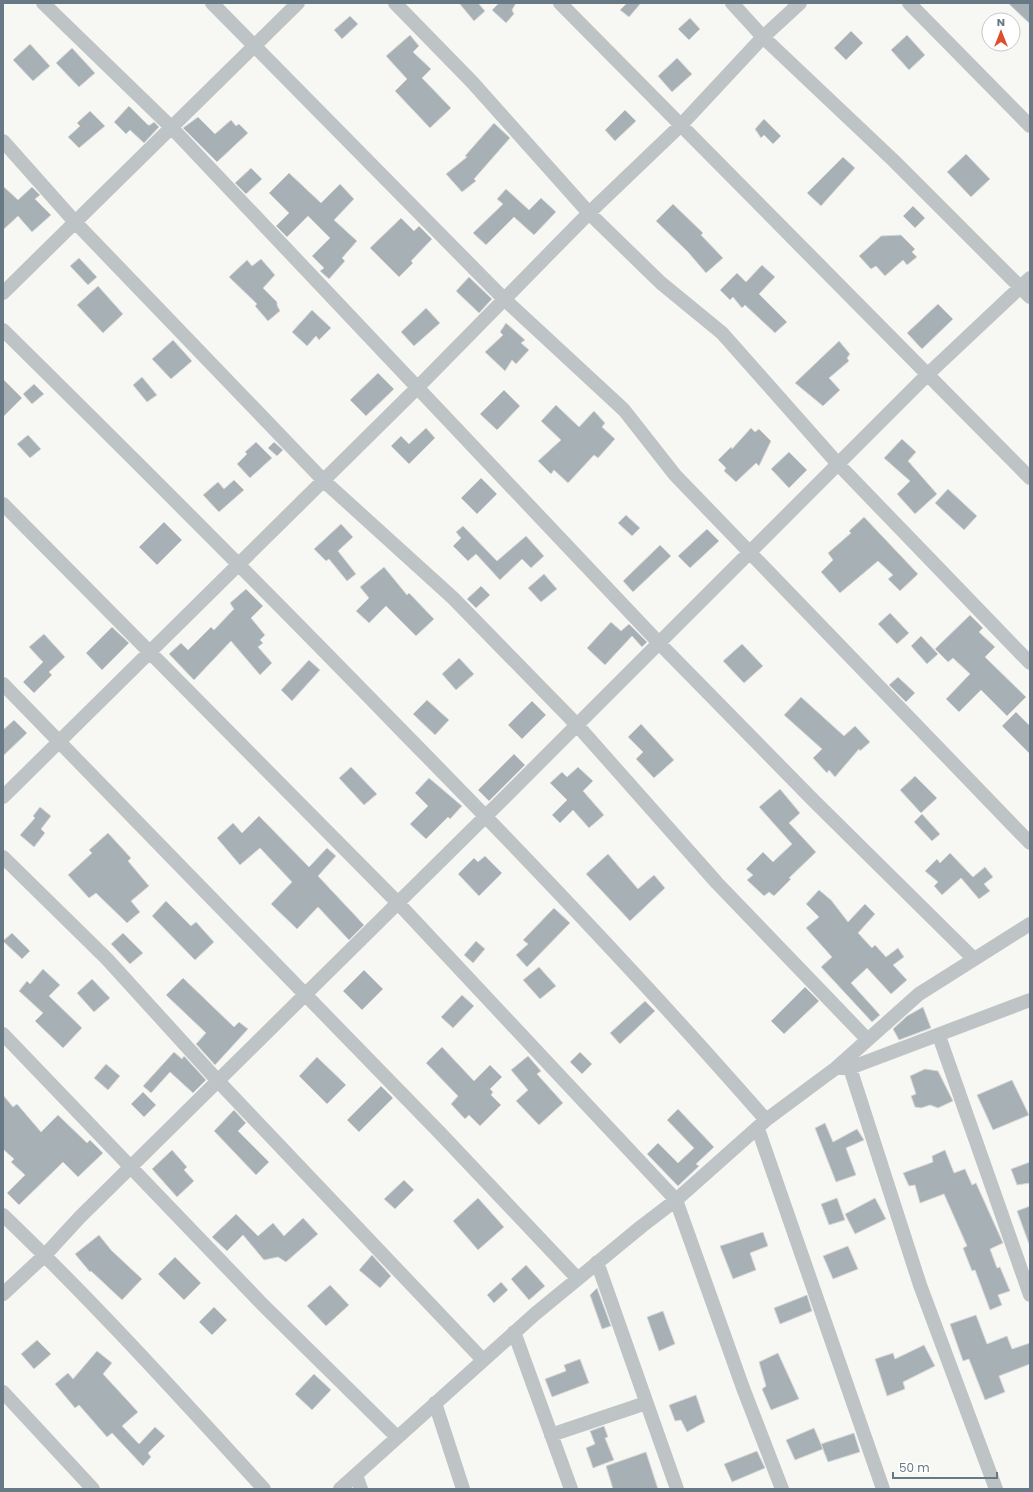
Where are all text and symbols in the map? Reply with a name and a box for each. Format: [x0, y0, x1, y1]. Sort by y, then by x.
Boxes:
north arrow [981, 12, 1021, 52]
text: N [997, 14, 1005, 30]
scale bar [893, 1454, 997, 1480]
text: 50 m [899, 1459, 930, 1476]

